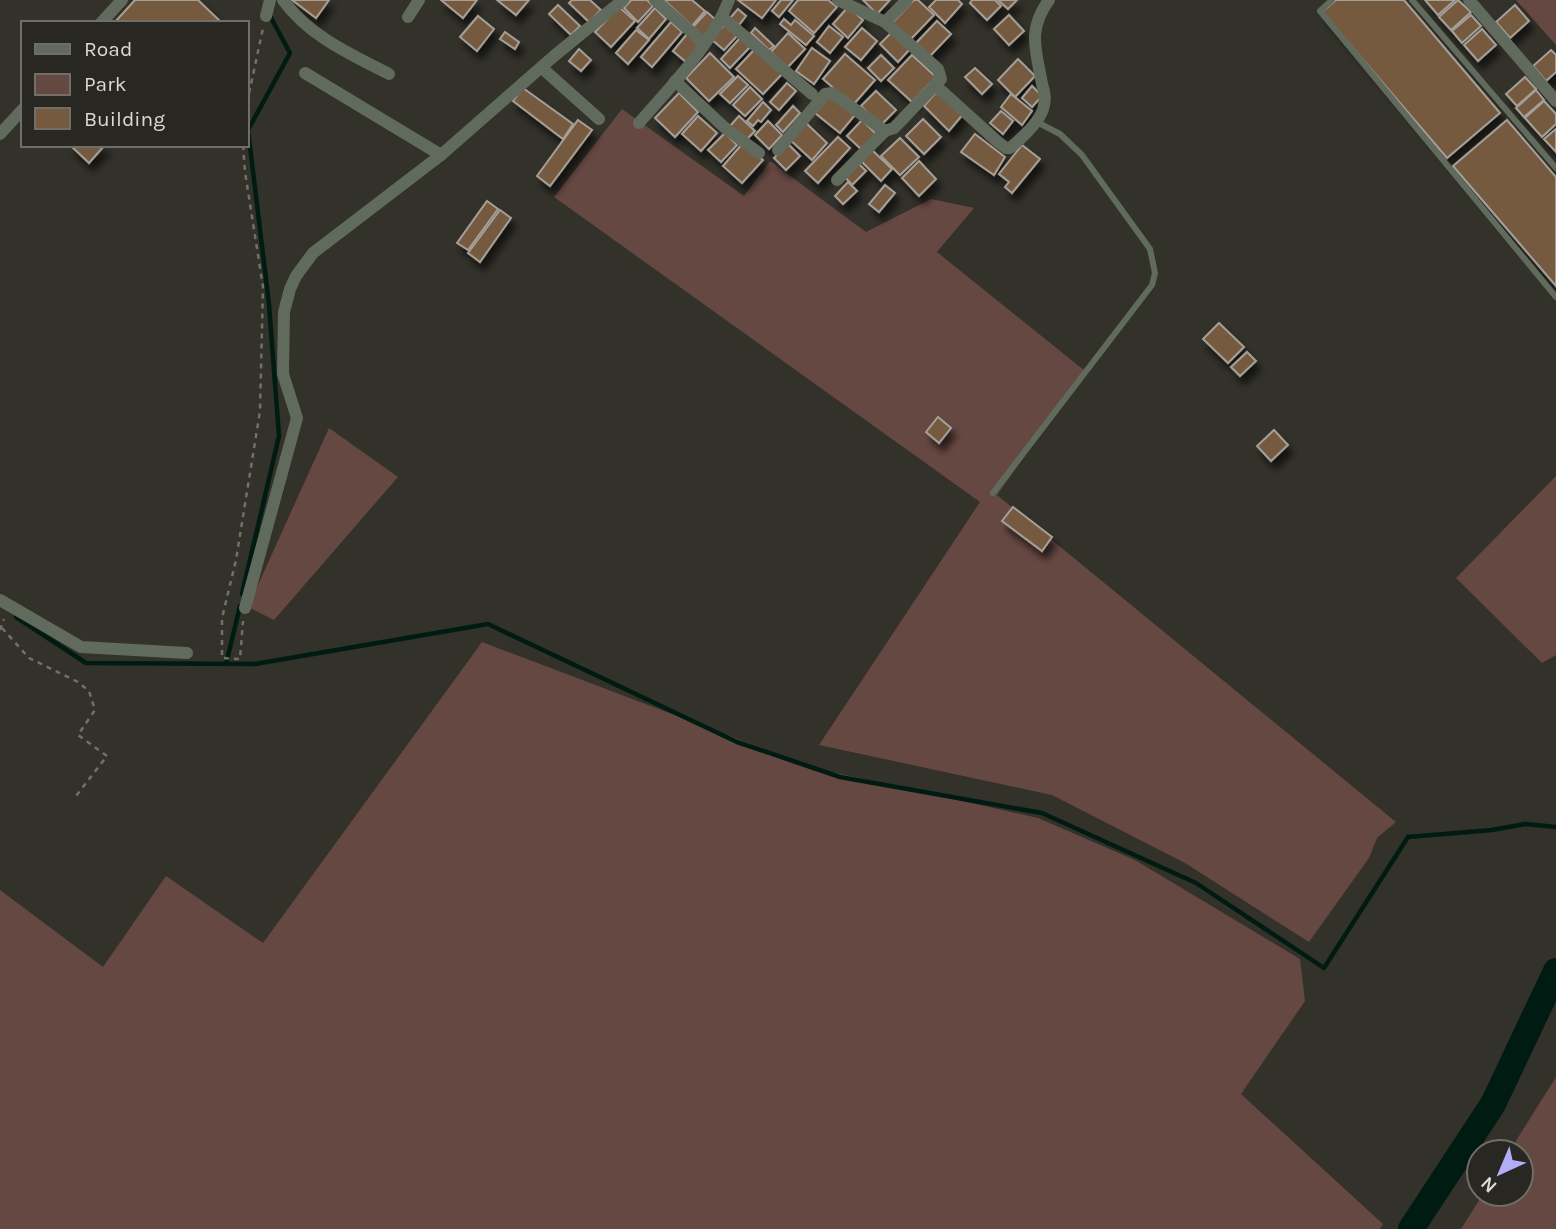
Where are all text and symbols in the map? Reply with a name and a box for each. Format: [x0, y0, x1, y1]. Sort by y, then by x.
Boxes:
legend [21, 21, 248, 147]
text: Road [84, 37, 132, 61]
text: Park [84, 72, 127, 96]
text: Building [84, 107, 165, 131]
north arrow [1465, 1138, 1535, 1208]
text: N [1476, 1172, 1501, 1197]

